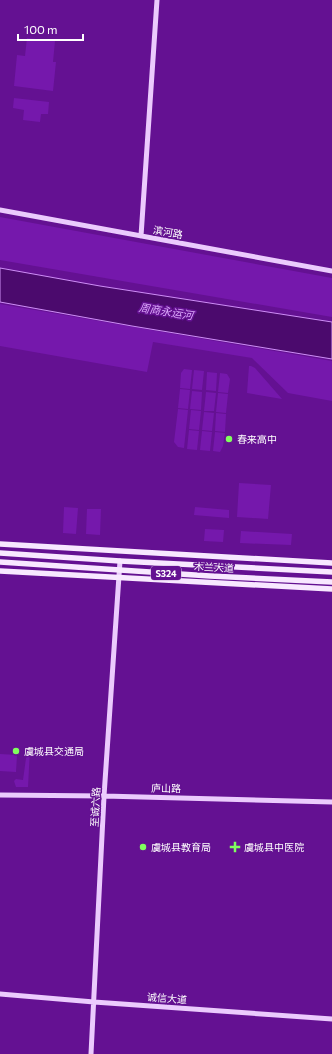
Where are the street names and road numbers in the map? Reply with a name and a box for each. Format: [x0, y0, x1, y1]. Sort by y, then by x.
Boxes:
street label: 滨河路 [152, 223, 184, 241]
street label: 木兰大道 [194, 560, 234, 574]
road number: S324 [151, 566, 181, 580]
street label: 庐山路 [151, 782, 181, 794]
street label: 至诚六路 [88, 787, 102, 827]
street label: 诚信大道 [147, 991, 187, 1005]

